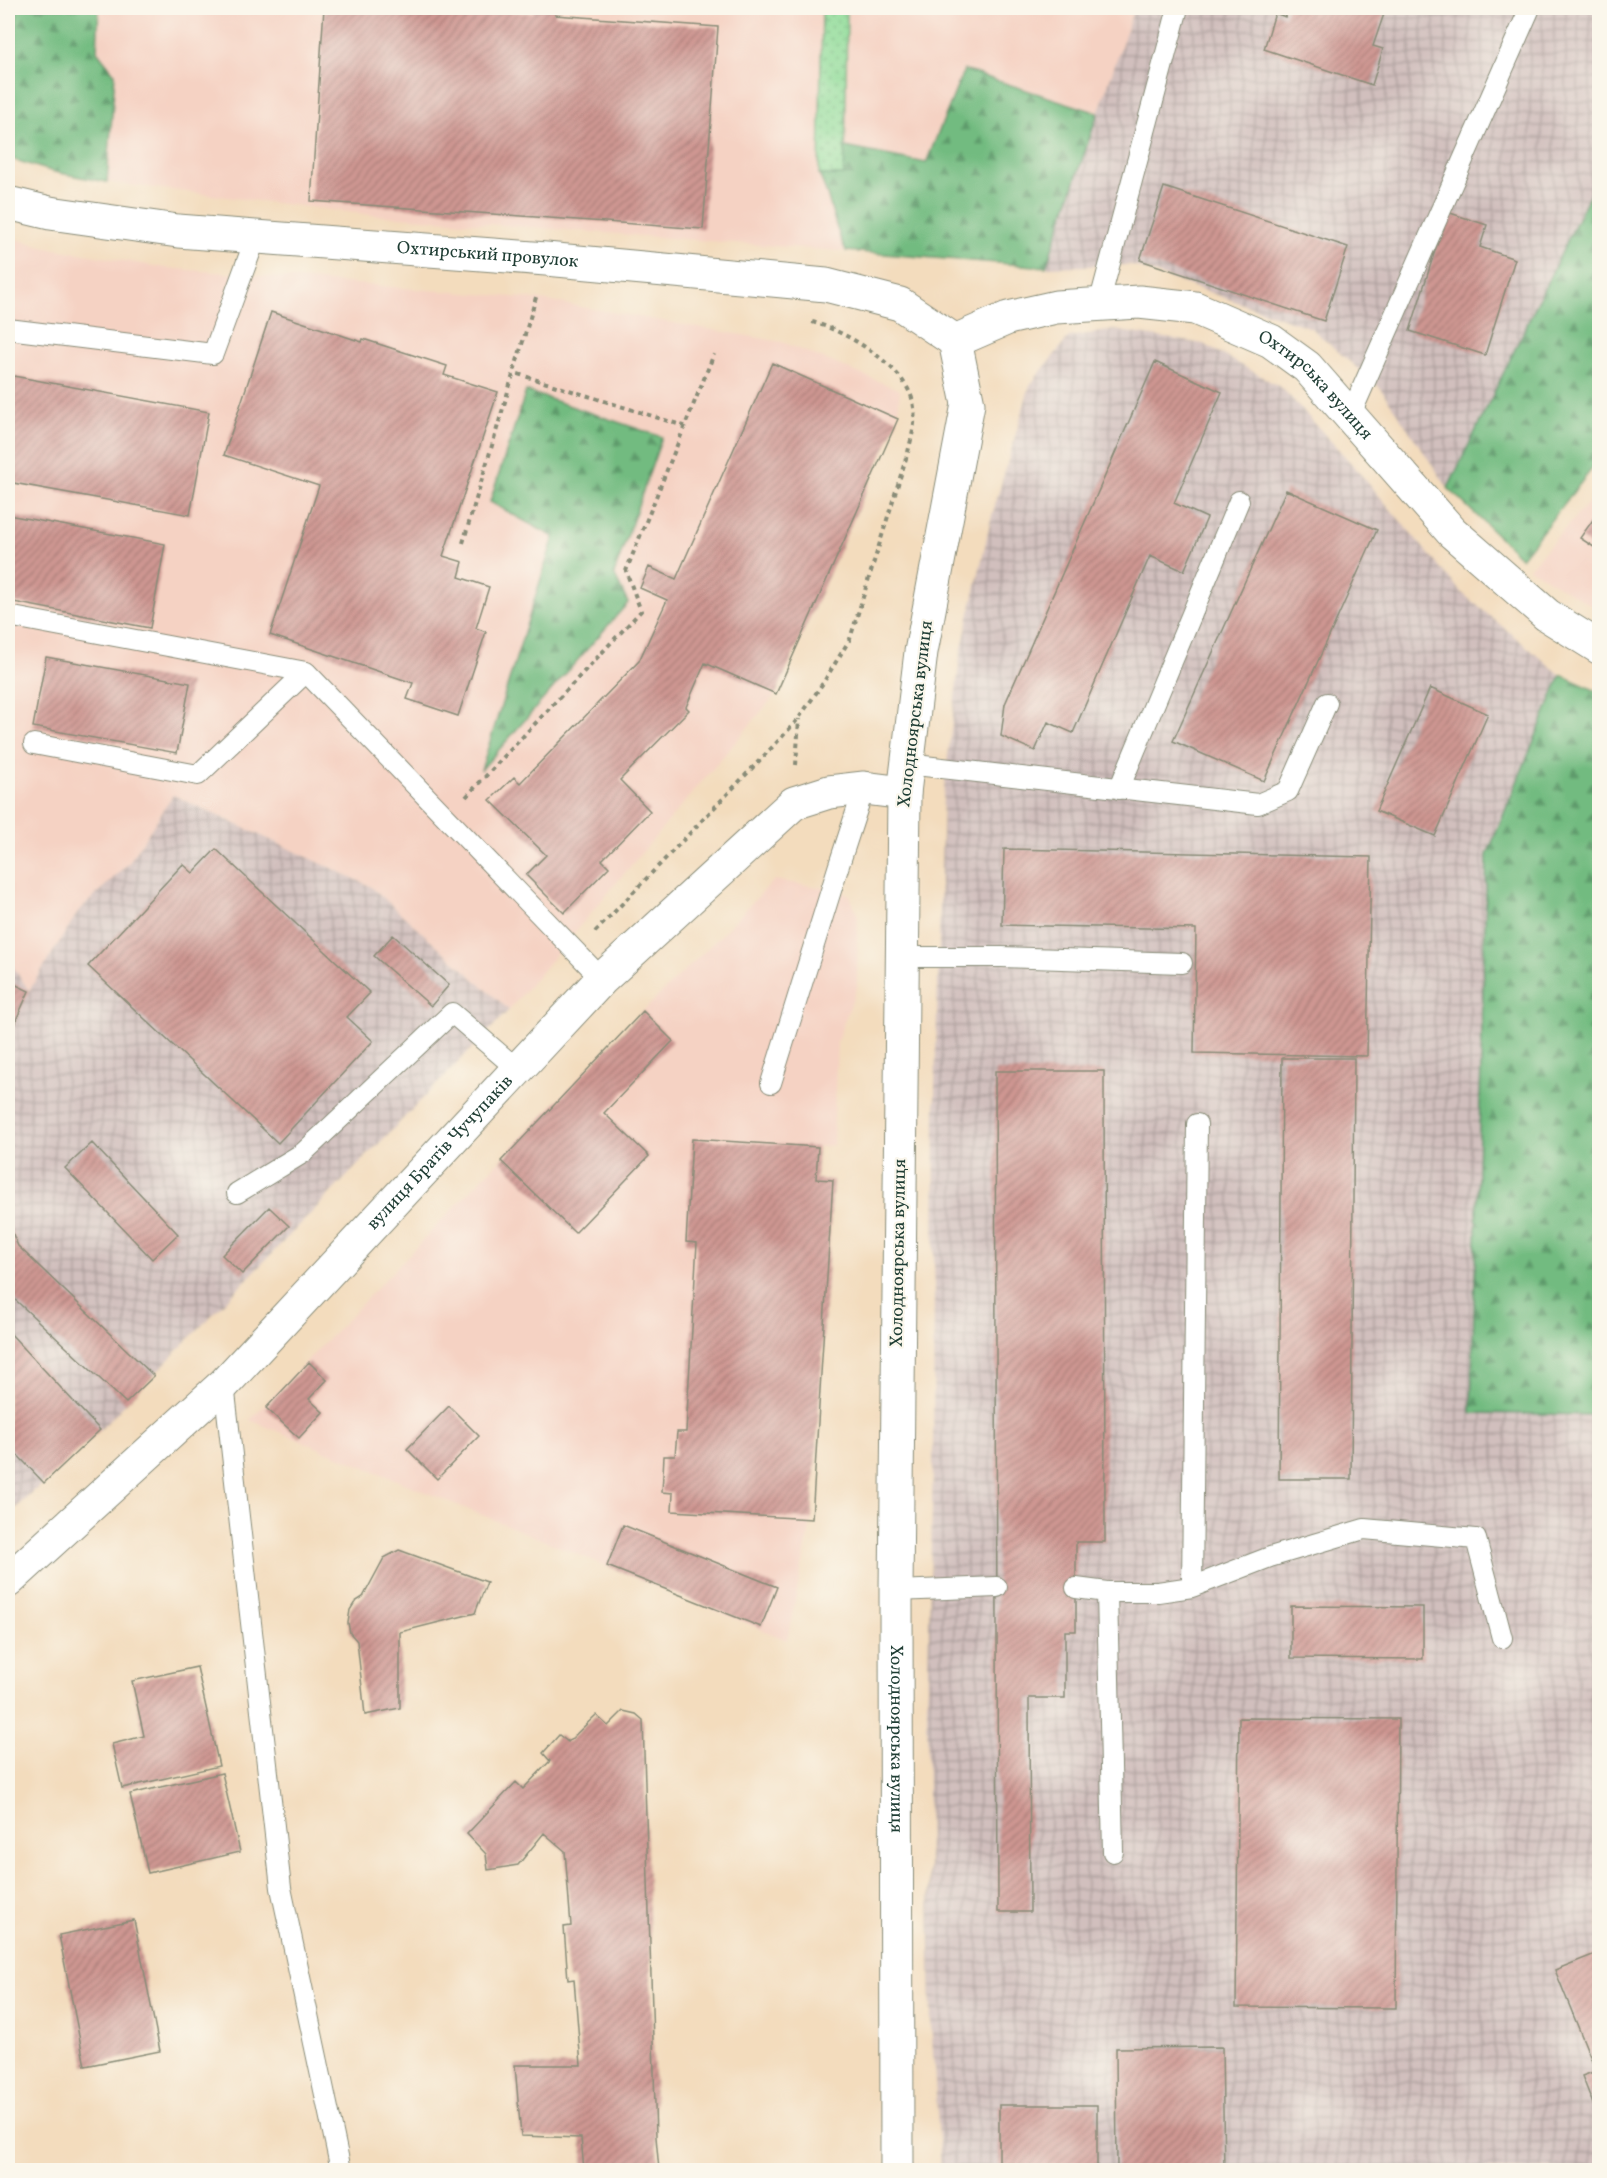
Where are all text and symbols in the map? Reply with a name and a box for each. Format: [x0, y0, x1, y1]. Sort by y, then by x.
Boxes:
street label: Охтирський провулок [396, 235, 580, 274]
street label: Охтирська вулиця [1254, 324, 1378, 446]
street label: Холодноярська вулиця [892, 619, 940, 809]
street label: вулиця Братів Чучупаків [361, 1069, 519, 1236]
street label: Холодноярська вулиця [885, 1159, 913, 1347]
street label: Холодноярська вулиця [884, 1645, 909, 1833]

